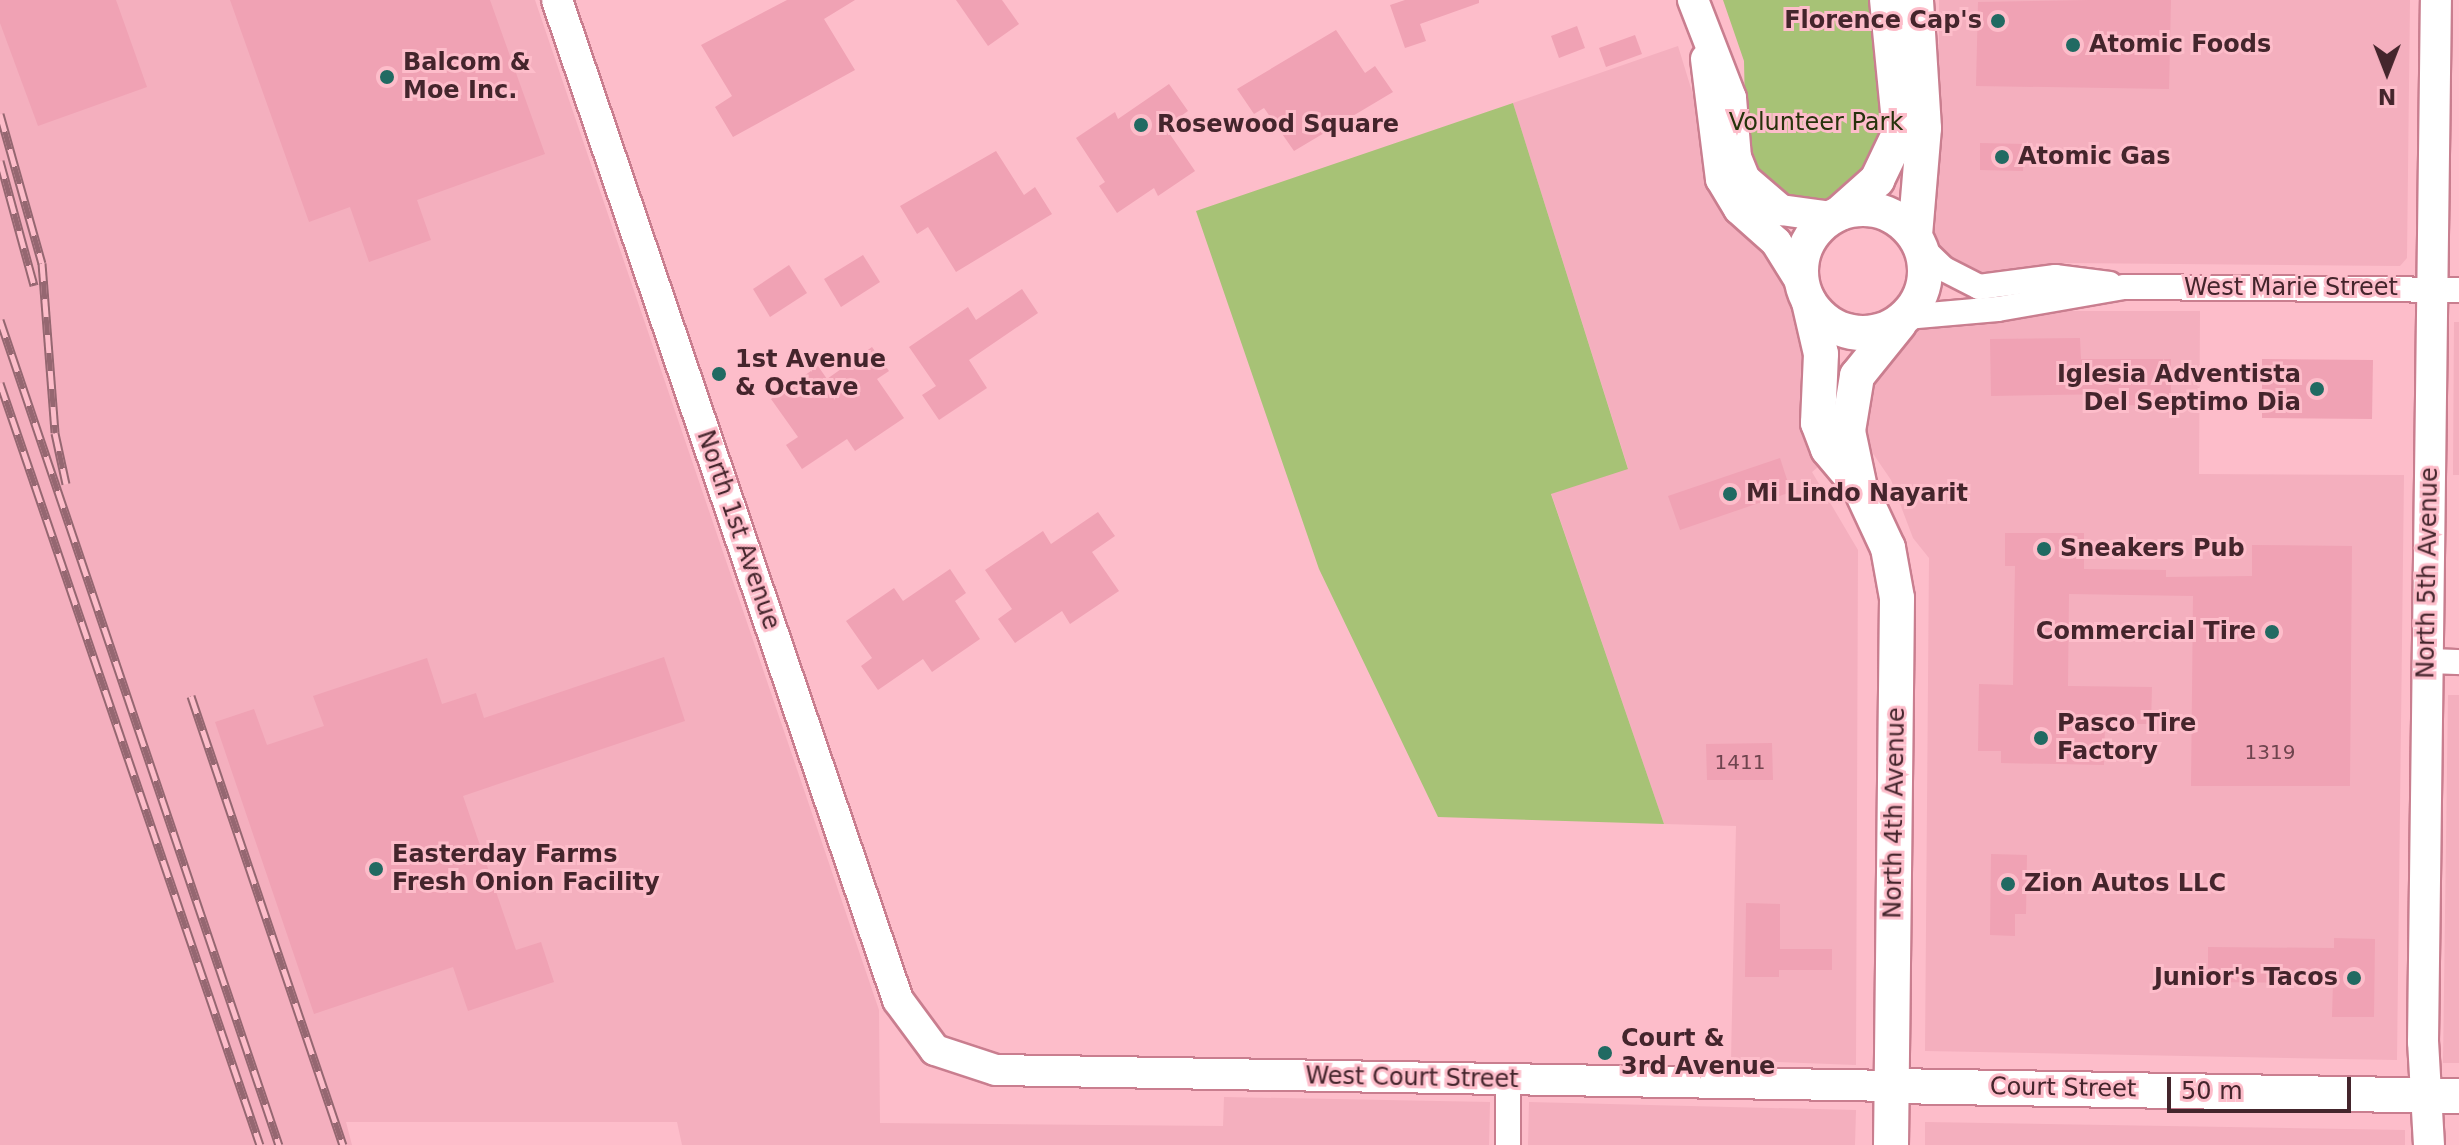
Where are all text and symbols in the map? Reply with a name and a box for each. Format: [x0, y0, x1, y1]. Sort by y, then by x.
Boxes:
place label: Florence Cap's [1784, 7, 1982, 35]
marker: Florence Cap's [1989, 12, 2007, 30]
place label: Atomic Foods [2089, 31, 2271, 59]
north arrow [2347, 32, 2427, 112]
marker: Atomic Foods [2064, 36, 2082, 54]
place label: Balcom & Moe Inc. [403, 49, 531, 105]
marker: Balcom & Moe Inc. [378, 68, 396, 86]
text: N [2378, 84, 2396, 109]
park label: Volunteer Park [1729, 109, 1903, 137]
place label: Rosewood Square [1157, 111, 1399, 139]
marker: Rosewood Square [1132, 116, 1150, 134]
place label: Atomic Gas [2018, 143, 2171, 171]
marker: Atomic Gas [1993, 148, 2011, 166]
street label: West Marie Street [2184, 274, 2398, 302]
place label: 1st Avenue & Octave [735, 346, 886, 402]
place label: Iglesia Adventista Del Septimo Dia [2057, 361, 2301, 417]
marker: 1st Avenue & Octave [710, 365, 728, 383]
marker: Iglesia Adventista Del Septimo Dia [2308, 380, 2326, 398]
street label: North 1st Avenue [690, 427, 786, 633]
street label: North 5th Avenue [2412, 467, 2444, 679]
place label: Mi Lindo Nayarit [1746, 480, 1968, 508]
marker: Mi Lindo Nayarit [1721, 485, 1739, 503]
place label: Sneakers Pub [2060, 535, 2245, 563]
marker: Sneakers Pub [2035, 540, 2053, 558]
place label: Commercial Tire [2036, 618, 2256, 646]
marker: Commercial Tire [2263, 623, 2281, 641]
street label: North 4th Avenue [1879, 707, 1911, 919]
place label: Pasco Tire Factory [2057, 710, 2196, 766]
marker: Pasco Tire Factory [2032, 729, 2050, 747]
house number: 1319 [2245, 740, 2295, 764]
house number: 1411 [1715, 750, 1765, 774]
place label: Easterday Farms Fresh Onion Facility [392, 841, 660, 897]
marker: Easterday Farms Fresh Onion Facility [367, 860, 385, 878]
place label: Zion Autos LLC [2024, 870, 2226, 898]
marker: Zion Autos LLC [1999, 875, 2017, 893]
place label: Junior's Tacos [2154, 964, 2338, 992]
marker: Junior's Tacos [2345, 969, 2363, 987]
place label: Court & 3rd Avenue [1621, 1025, 1775, 1081]
marker: Court & 3rd Avenue [1596, 1044, 1614, 1062]
scale bar [2171, 1061, 2355, 1111]
street label: West Court Street [1305, 1062, 1519, 1094]
street label: Court Street [1990, 1072, 2136, 1104]
text: 50 m [2181, 1077, 2243, 1105]

